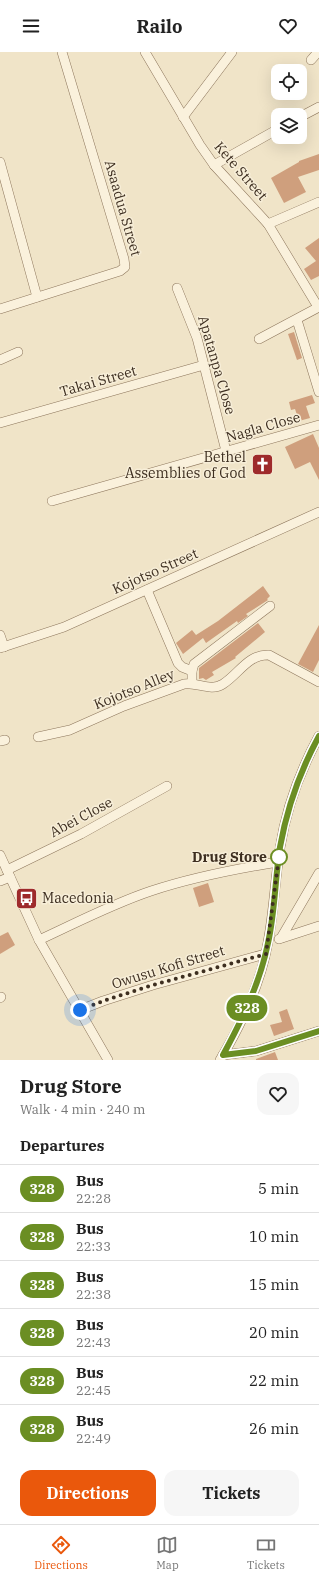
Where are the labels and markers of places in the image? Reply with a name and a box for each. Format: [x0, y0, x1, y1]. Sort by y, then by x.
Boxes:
place label: Bethel Assemblies of God [125, 448, 246, 482]
church icon: Bethel Assemblies of God [249, 452, 275, 478]
place label: Drug Store [192, 848, 267, 866]
marker: Drug Store [270, 848, 288, 866]
bus stop icon: Macedonia [14, 885, 40, 911]
place label: Macedonia [42, 889, 114, 907]

